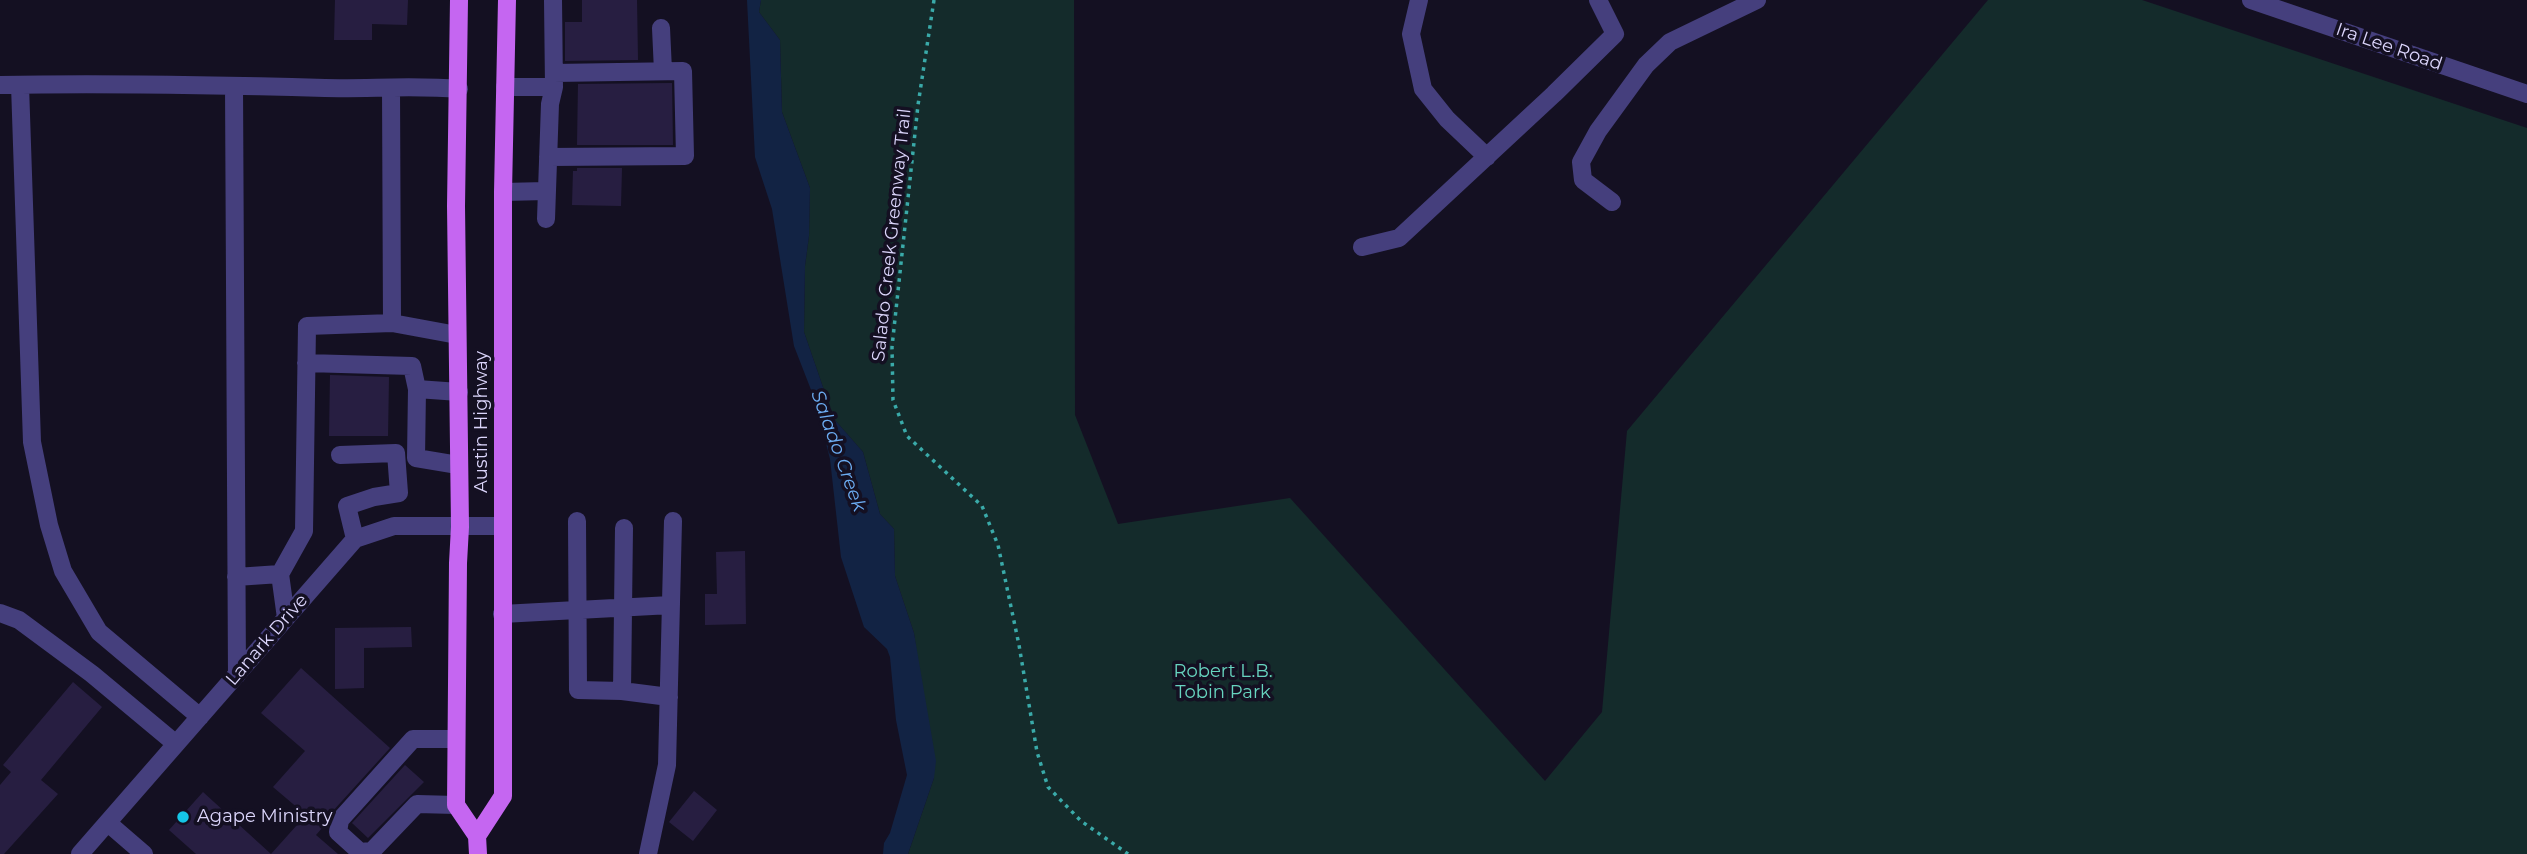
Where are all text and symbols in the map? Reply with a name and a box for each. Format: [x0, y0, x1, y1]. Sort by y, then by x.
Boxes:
street label: Ira Lee Road [2333, 19, 2445, 75]
street label: Salado Creek Greenway Trail [868, 108, 916, 362]
street label: Austin Highway [471, 351, 493, 493]
water label: Salado Creek [805, 387, 871, 515]
street label: Lanark Drive [222, 590, 312, 690]
park label: Robert L.B. Tobin Park [1173, 661, 1273, 704]
place label: Agape Ministry [197, 806, 333, 828]
marker: Agape Ministry [175, 809, 191, 825]

